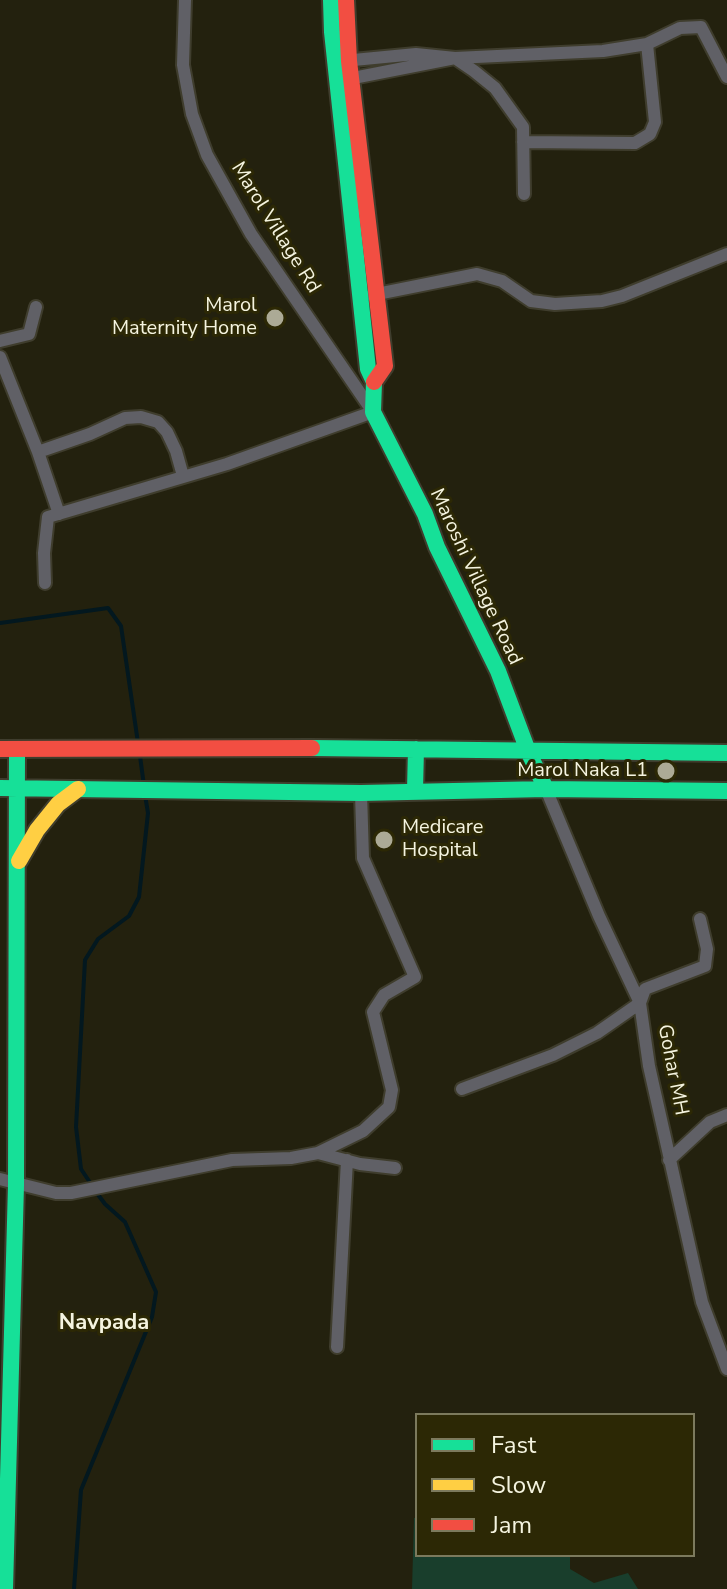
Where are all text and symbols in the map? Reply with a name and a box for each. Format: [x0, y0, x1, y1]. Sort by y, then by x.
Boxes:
street label: Marol Village Rd [225, 158, 325, 298]
place label: Marol Maternity Home [112, 294, 257, 341]
marker: Marol Maternity Home [264, 307, 286, 329]
street label: Maroshi Village Road [424, 485, 526, 669]
place label: Marol Naka L1 [517, 759, 648, 783]
marker: Marol Naka L1 [655, 760, 677, 782]
place label: Medicare Hospital [402, 816, 483, 863]
marker: Medicare Hospital [373, 829, 395, 851]
street label: Gohar MH [651, 1022, 693, 1118]
district label: Navpada [59, 1311, 149, 1337]
legend [415, 1413, 695, 1557]
text: Fast [491, 1429, 536, 1461]
text: Slow [491, 1469, 546, 1501]
text: Jam [491, 1509, 532, 1541]

